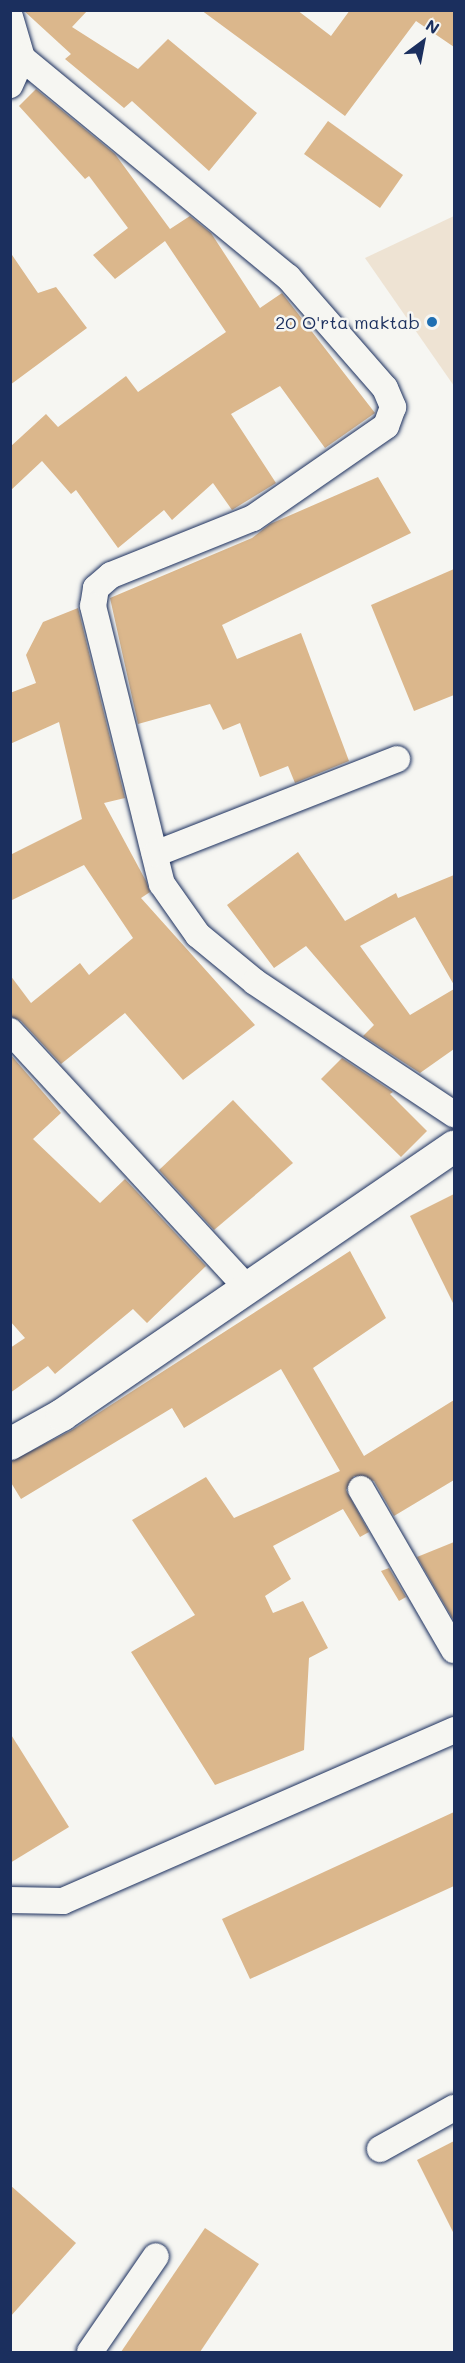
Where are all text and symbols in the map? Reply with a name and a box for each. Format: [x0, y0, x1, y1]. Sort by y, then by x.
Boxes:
north arrow [393, 12, 453, 72]
text: N [422, 14, 444, 38]
place label: 20 O'rta maktab [275, 311, 420, 333]
marker: 20 O'rta maktab [425, 315, 439, 329]

